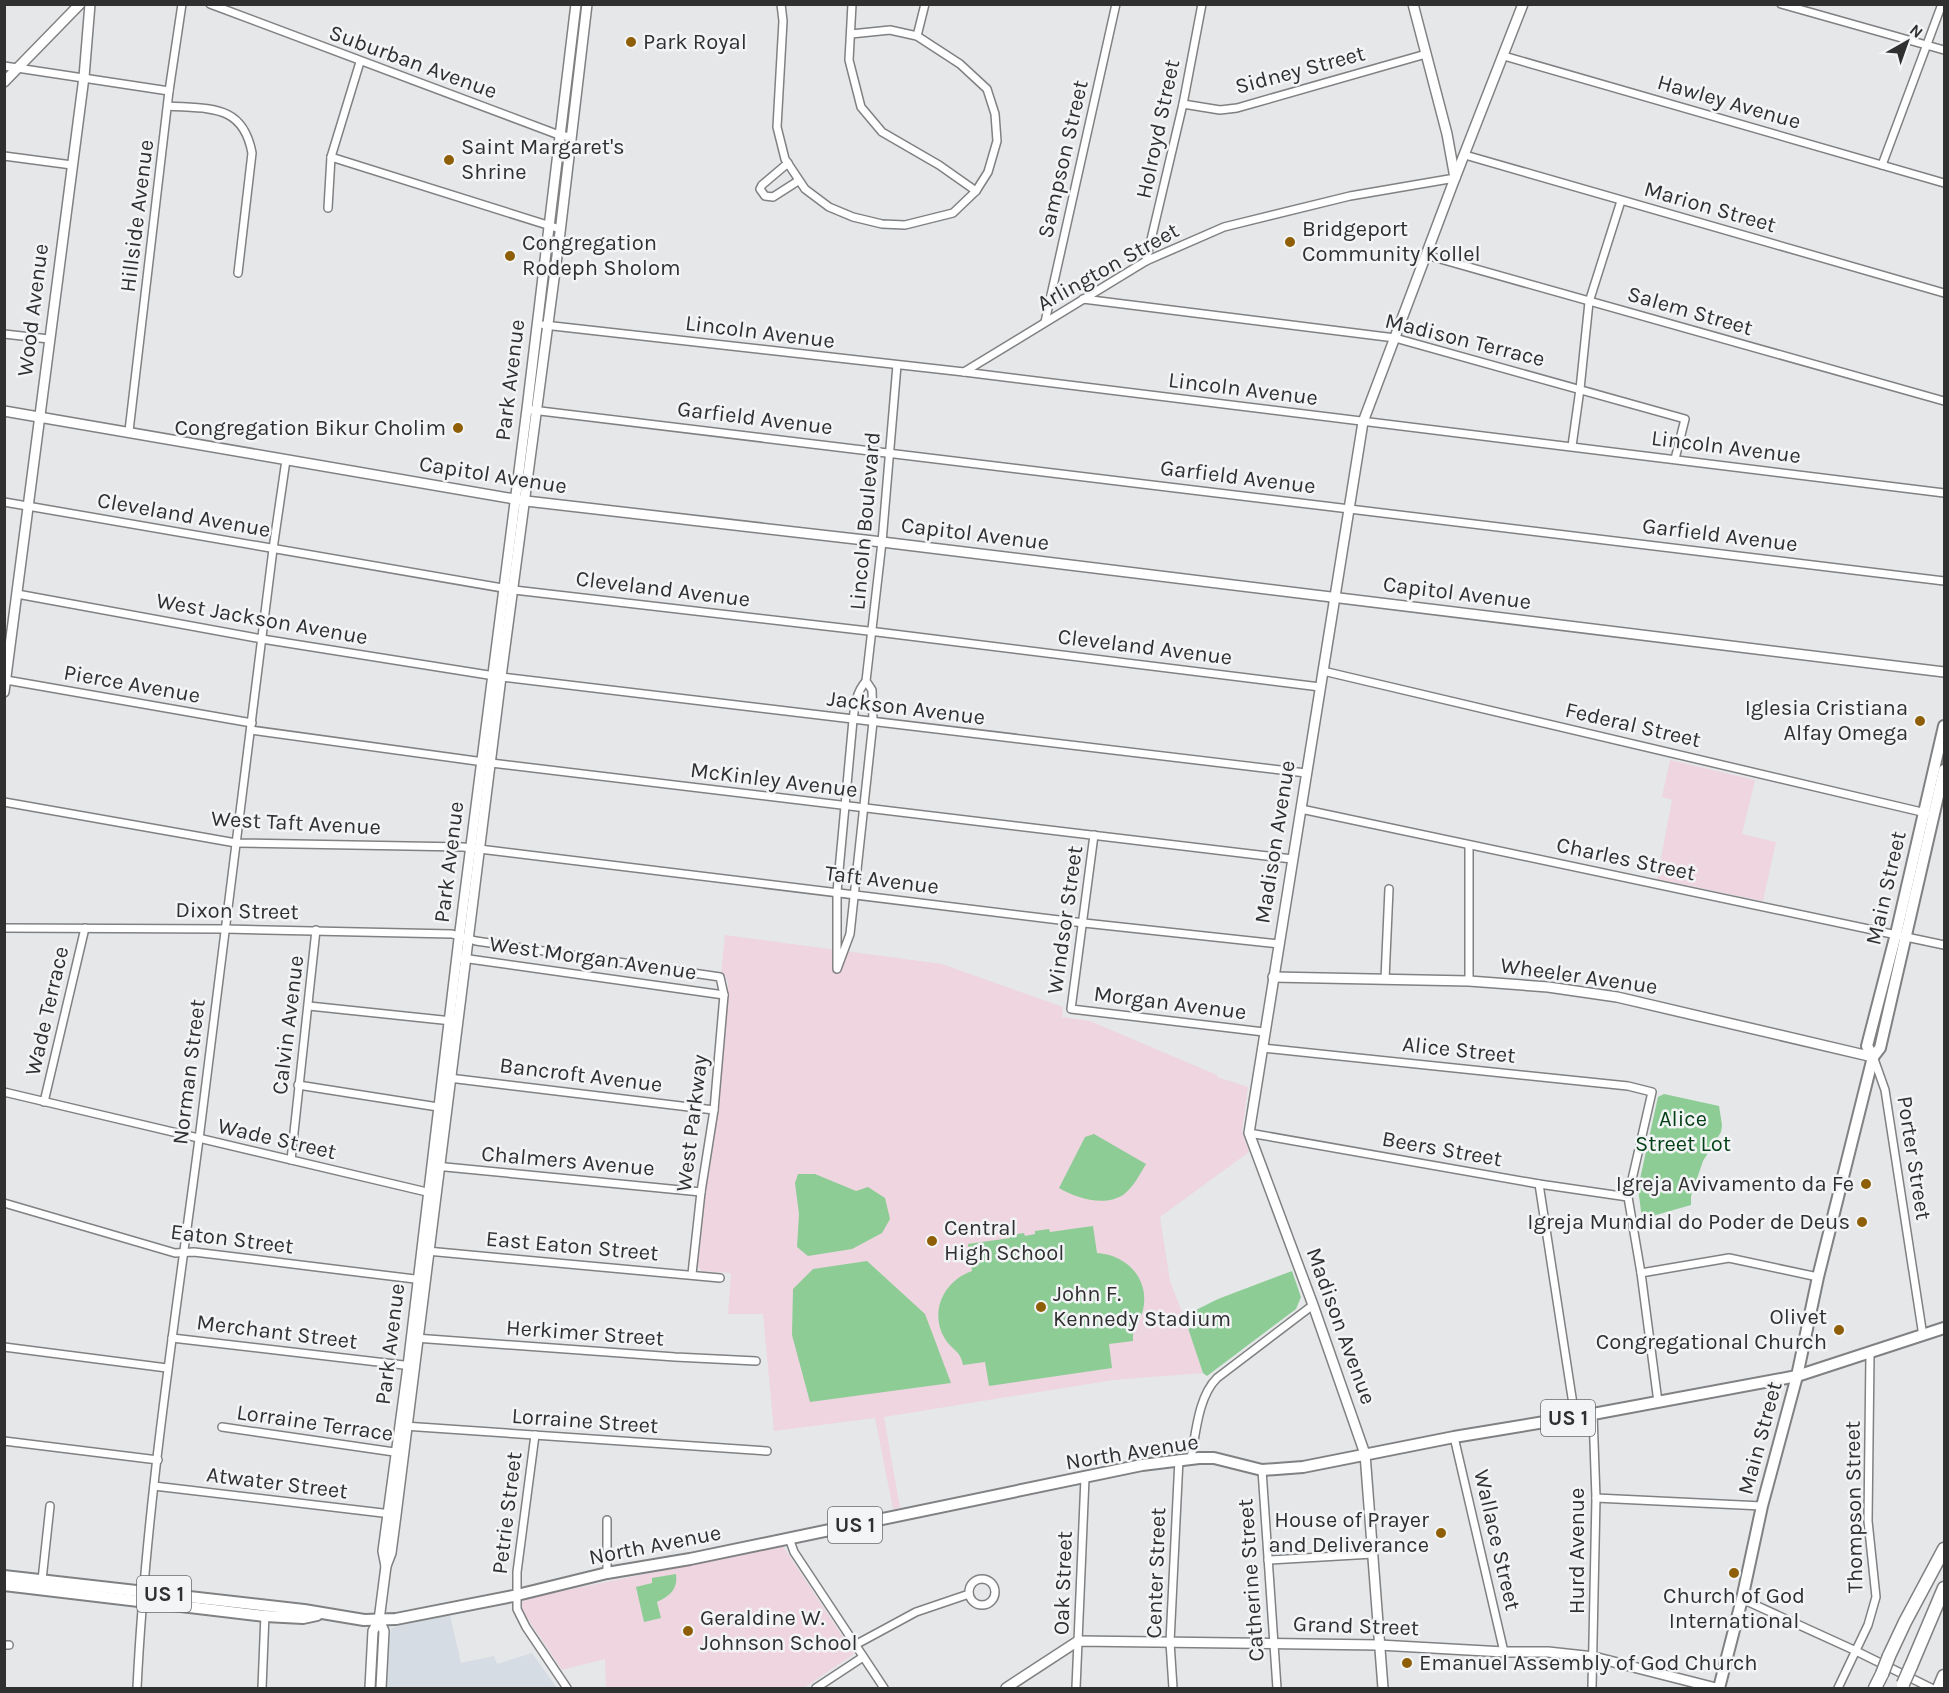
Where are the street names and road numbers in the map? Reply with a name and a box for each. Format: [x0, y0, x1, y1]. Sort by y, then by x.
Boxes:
street label: Suburban Avenue [325, 20, 501, 104]
street label: Sidney Street [1232, 40, 1368, 100]
street label: Holroyd Street [1131, 57, 1185, 201]
street label: Hawley Avenue [1654, 69, 1804, 135]
street label: Sampson Street [1032, 77, 1094, 241]
street label: Hillside Avenue [115, 138, 159, 294]
street label: Marion Street [1641, 176, 1779, 238]
street label: Arlington Street [1033, 217, 1183, 317]
street label: Wood Avenue [12, 242, 54, 378]
street label: Salem Street [1624, 281, 1756, 341]
street label: Madison Terrace [1382, 308, 1548, 372]
street label: Lincoln Avenue [684, 310, 836, 354]
street label: Park Avenue [490, 318, 530, 442]
street label: Lincoln Avenue [1167, 367, 1319, 411]
street label: Garfield Avenue [676, 396, 834, 440]
street label: Lincoln Avenue [1650, 425, 1802, 469]
street label: Lincoln Boulevard [844, 431, 886, 611]
street label: Capitol Avenue [417, 450, 569, 500]
street label: Garfield Avenue [1159, 455, 1317, 499]
street label: Cleveland Avenue [95, 487, 273, 543]
street label: Capitol Avenue [899, 512, 1051, 556]
street label: Garfield Avenue [1641, 513, 1799, 557]
street label: Cleveland Avenue [574, 565, 752, 613]
street label: Capitol Avenue [1381, 571, 1533, 615]
street label: West Jackson Avenue [154, 588, 370, 650]
street label: Cleveland Avenue [1056, 623, 1234, 671]
street label: Pierce Avenue [62, 659, 202, 709]
street label: Jackson Avenue [825, 685, 987, 731]
street label: Federal Street [1563, 697, 1703, 753]
street label: McKinley Avenue [689, 757, 859, 803]
street label: Madison Avenue [1249, 759, 1301, 925]
street label: Park Avenue [429, 800, 469, 924]
street label: West Taft Avenue [210, 806, 382, 840]
street label: Main Street [1860, 828, 1912, 948]
street label: Charles Street [1554, 832, 1698, 886]
street label: Windsor Street [1042, 844, 1088, 996]
street label: Taft Avenue [824, 860, 940, 900]
street label: Dixon Street [175, 897, 299, 925]
street label: West Morgan Avenue [488, 931, 698, 985]
street label: Wade Terrace [19, 944, 75, 1078]
street label: Wheeler Avenue [1499, 952, 1659, 1000]
street label: Calvin Avenue [267, 954, 309, 1096]
street label: Morgan Avenue [1092, 981, 1248, 1025]
street label: Norman Street [167, 998, 211, 1146]
street label: Alice Street [1401, 1031, 1517, 1069]
street label: Bancroft Avenue [498, 1052, 664, 1098]
street label: West Parkway [671, 1053, 713, 1193]
street label: Porter Street [1891, 1094, 1937, 1222]
street label: Wade Street [215, 1113, 339, 1165]
street label: Beers Street [1380, 1126, 1504, 1172]
street label: Chalmers Avenue [480, 1140, 656, 1182]
street label: Eaton Street [169, 1219, 295, 1259]
street label: East Eaton Street [485, 1226, 659, 1266]
street label: Madison Avenue [1301, 1244, 1381, 1408]
street label: Park Avenue [370, 1282, 410, 1406]
street label: Merchant Street [195, 1309, 359, 1355]
street label: Herkimer Street [505, 1315, 665, 1351]
street label: Main Street [1732, 1379, 1788, 1497]
street label: Lorraine Terrace [235, 1399, 395, 1447]
road number: US 1 [1541, 1400, 1595, 1436]
street label: Lorraine Street [511, 1403, 659, 1439]
street label: Thompson Street [1839, 1421, 1869, 1593]
street label: North Avenue [1064, 1429, 1200, 1475]
street label: Petrie Street [487, 1450, 527, 1576]
street label: Atwater Street [205, 1461, 349, 1505]
street label: Wallace Street [1468, 1467, 1526, 1613]
street label: Hurd Avenue [1564, 1488, 1590, 1614]
street label: Catherine Street [1232, 1498, 1270, 1662]
road number: US 1 [828, 1507, 882, 1543]
street label: Center Street [1141, 1507, 1171, 1639]
street label: North Avenue [587, 1519, 723, 1571]
street label: Oak Street [1048, 1530, 1078, 1636]
road number: US 1 [137, 1576, 191, 1612]
street label: Grand Street [1292, 1611, 1420, 1641]

